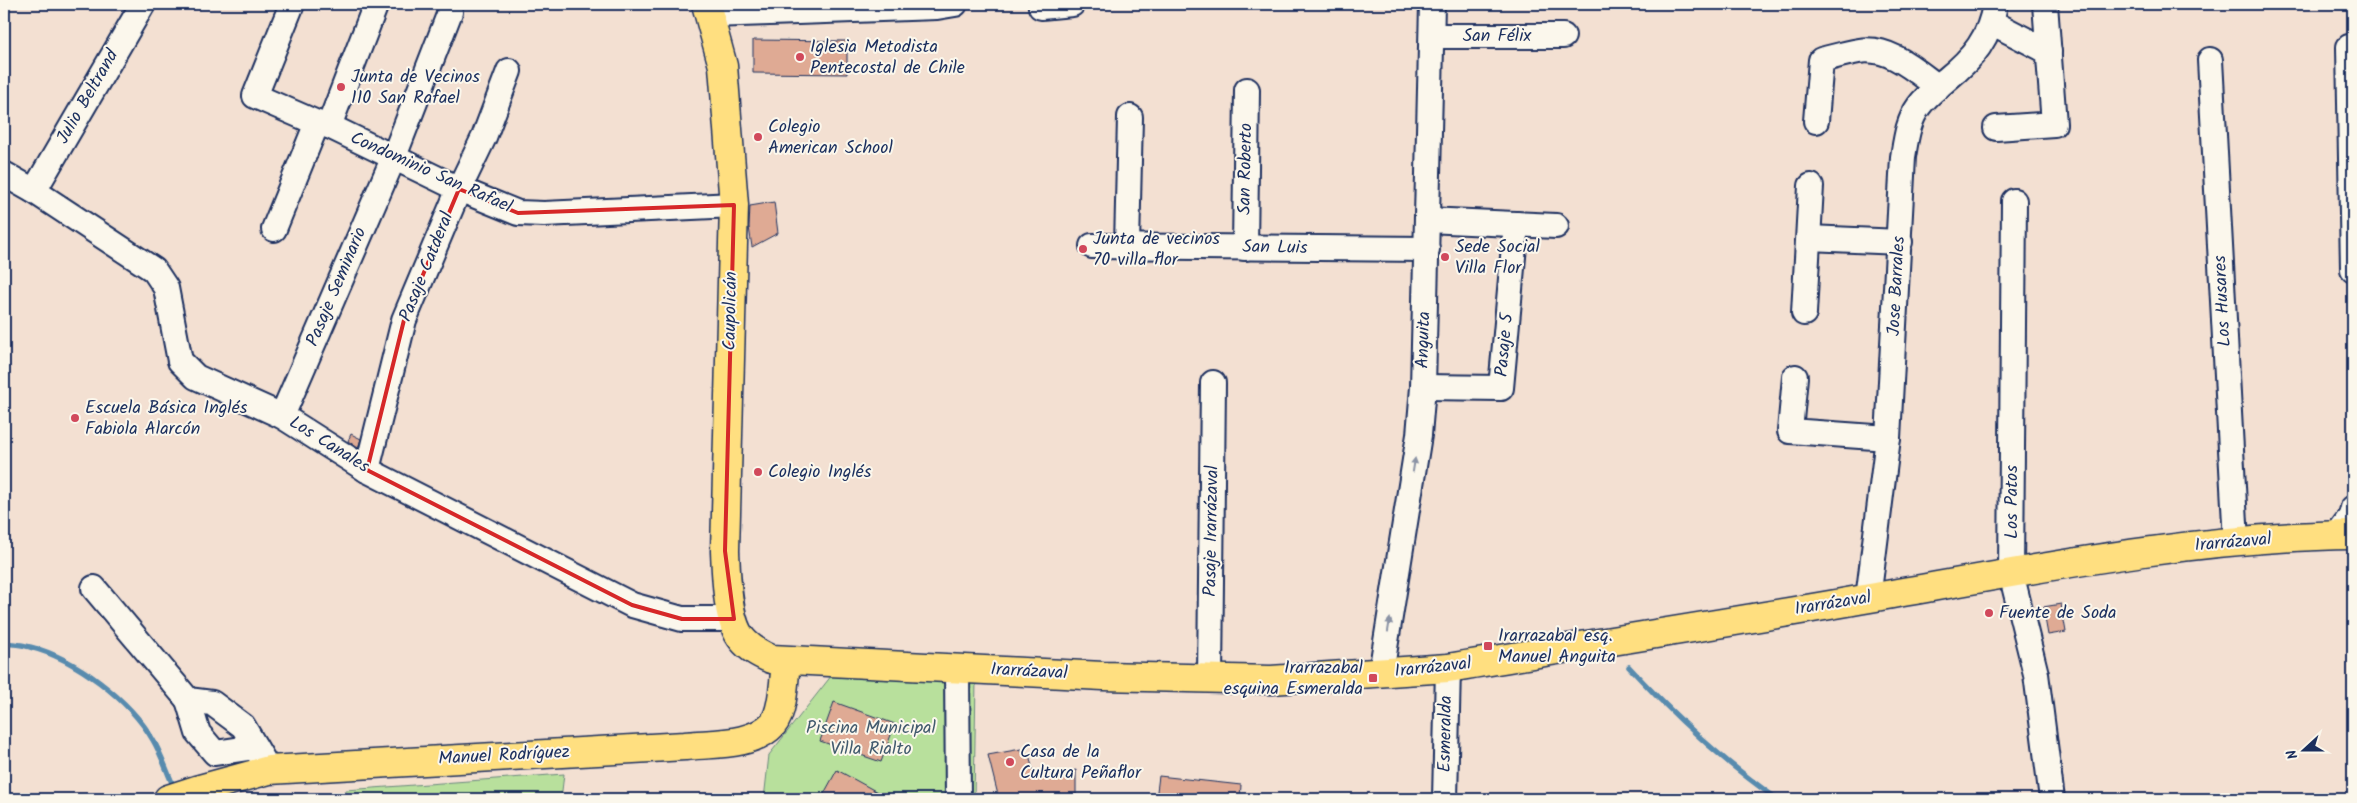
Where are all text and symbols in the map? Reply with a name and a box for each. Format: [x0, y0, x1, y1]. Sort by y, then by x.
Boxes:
street label: San Félix [1463, 22, 1532, 51]
place label: Iglesia Metodista Pentecostal de Chile [810, 33, 965, 83]
street label: Julio Beltrand [49, 43, 127, 150]
marker: Iglesia Metodista Pentecostal de Chile [794, 51, 806, 63]
place label: Junta de Vecinos 110 San Rafael [351, 63, 480, 113]
marker: Junta de Vecinos 110 San Rafael [335, 81, 347, 93]
place label: Colegio American School [768, 113, 893, 163]
street label: San Roberto [1231, 123, 1261, 215]
street label: Condominio San Rafael [345, 124, 517, 222]
marker: Colegio American School [752, 131, 764, 143]
street label: Pasaje Catderal [392, 207, 462, 326]
street label: Pasaje Seminario [299, 223, 375, 351]
place label: Junta de vecinos 70 villa flor [1093, 225, 1220, 275]
street label: San Luis [1242, 233, 1308, 263]
place label: Sede Social Villa Flor [1455, 233, 1540, 283]
street label: Jose Barrales [1880, 235, 1914, 337]
marker: Junta de vecinos 70 villa flor [1077, 243, 1089, 255]
marker: Sede Social Villa Flor [1439, 251, 1451, 263]
street label: Los Husares [2206, 254, 2240, 347]
street label: Caupolicán [716, 271, 746, 351]
street label: Anguita [1409, 311, 1439, 369]
street label: Pasaje 5 [1488, 311, 1522, 378]
place label: Escuela Básica Inglés Fabiola Alarcón [85, 394, 248, 444]
street label: Los Canales [283, 409, 375, 481]
marker: Escuela Básica Inglés Fabiola Alarcón [69, 412, 81, 424]
one-way arrow [1411, 456, 1419, 472]
place label: Colegio Inglés [768, 458, 872, 487]
street label: Pasaje Irarrázaval [1196, 464, 1228, 597]
street label: Los Patos [1998, 465, 2027, 539]
marker: Colegio Inglés [752, 466, 764, 478]
street label: Irarrázaval [2193, 525, 2273, 561]
street label: Irarrázaval [1793, 584, 1874, 624]
place label: Fuente de Soda [1999, 599, 2117, 628]
marker: Fuente de Soda [1983, 607, 1995, 619]
one-way arrow [1385, 617, 1393, 633]
place label: Irarrazabal esq. Manuel Anguita [1498, 622, 1616, 672]
marker: Irarrazabal esq. Manuel Anguita [1482, 640, 1494, 652]
street label: Irarrázaval [1393, 649, 1473, 686]
place label: Irarrazabal esquina Esmeralda [1224, 654, 1364, 704]
street label: Irarrázaval [990, 655, 1069, 689]
marker: Irarrazabal esquina Esmeralda [1367, 672, 1379, 684]
street label: Esmeralda [1431, 695, 1461, 773]
park label: Piscina Municipal Villa Rialto [806, 714, 936, 764]
north arrow [2280, 726, 2330, 776]
street label: Manuel Rodríguez [437, 738, 571, 774]
place label: Casa de la Cultura Peñaflor [1020, 738, 1142, 788]
text: N [2281, 746, 2305, 762]
marker: Casa de la Cultura Peñaflor [1004, 756, 1016, 768]

